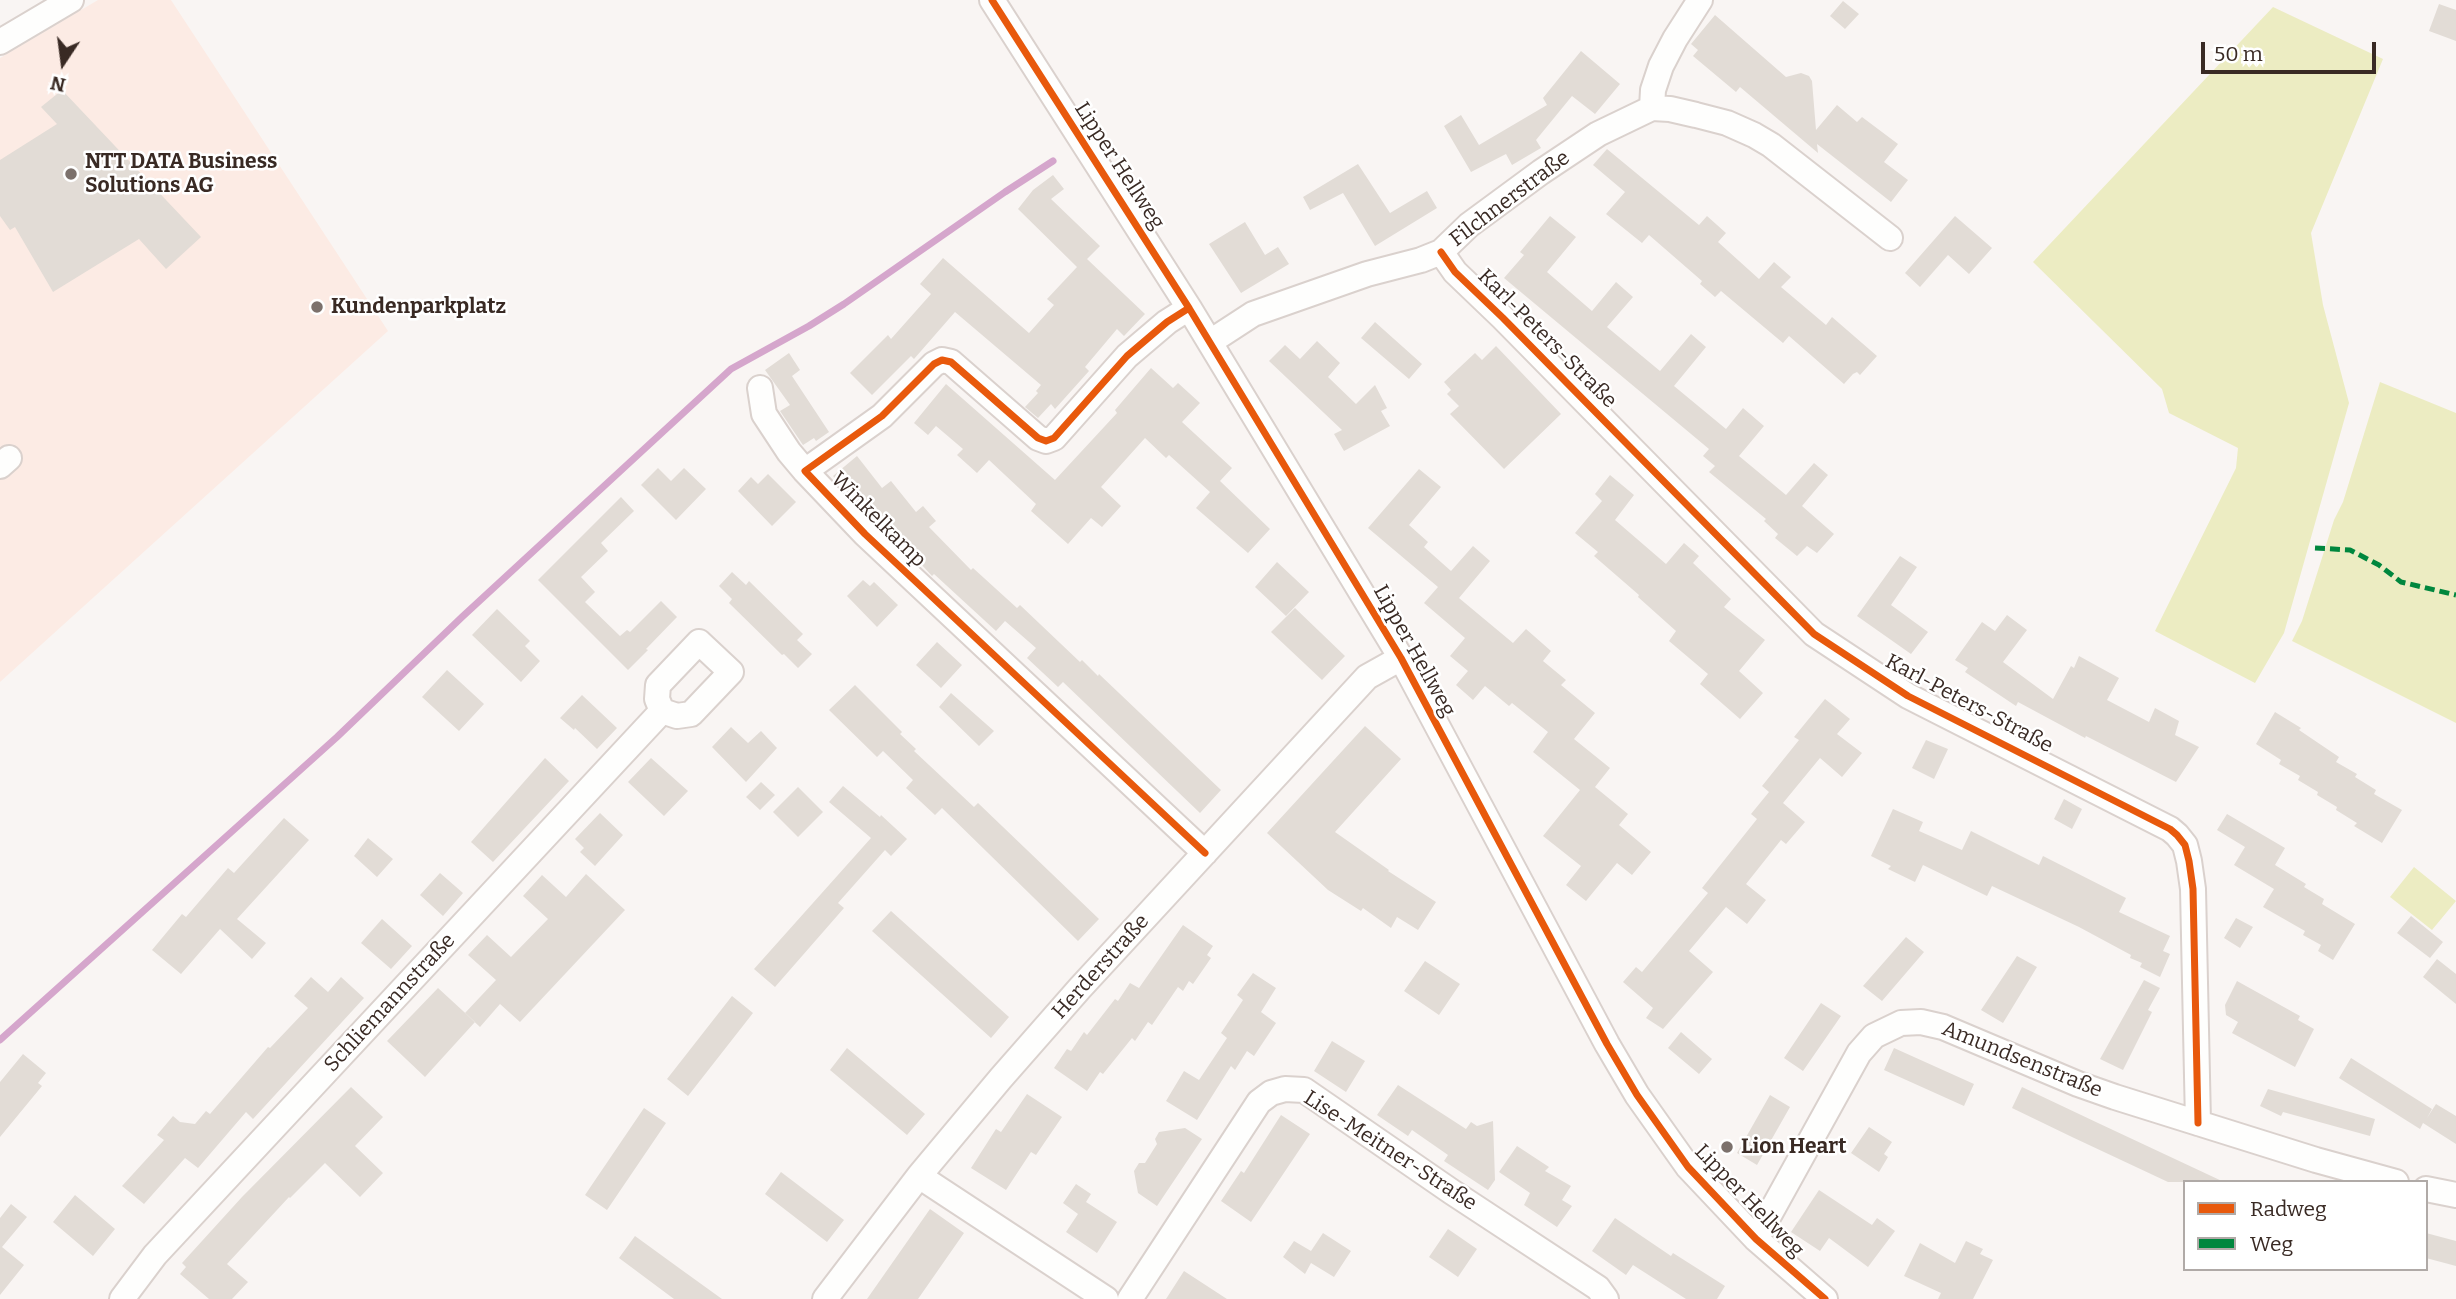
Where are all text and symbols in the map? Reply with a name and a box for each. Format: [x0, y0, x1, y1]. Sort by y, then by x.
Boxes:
north arrow [28, 28, 98, 98]
scale bar [2204, 28, 2379, 72]
text: 50 m [2214, 41, 2263, 67]
text: N [48, 71, 68, 97]
street label: Lipper Hellweg [1068, 98, 1170, 234]
street label: Filchnerstraße [1445, 146, 1575, 252]
place label: NTT DATA Business Solutions AG [85, 149, 277, 199]
marker: NTT DATA Business Solutions AG [63, 166, 79, 182]
street label: Karl-Peters-Straße [1472, 264, 1622, 414]
place label: Kundenparkplatz [331, 294, 506, 320]
marker: Kundenparkplatz [309, 299, 325, 315]
street label: Winkelkamp [825, 467, 931, 573]
street label: Lipper Hellweg [1367, 581, 1461, 721]
street label: Karl-Peters-Straße [1881, 649, 2057, 759]
street label: Herderstraße [1047, 909, 1155, 1025]
street label: Schliemannstraße [319, 928, 461, 1078]
street label: Amundsenstraße [1938, 1016, 2106, 1104]
street label: Lise-Meitner-Straße [1299, 1086, 1481, 1216]
place label: Lion Heart [1741, 1134, 1846, 1160]
street label: Lipper Hellweg [1689, 1139, 1809, 1263]
marker: Lion Heart [1719, 1139, 1735, 1155]
legend [2183, 1180, 2428, 1271]
text: Radweg [2250, 1196, 2327, 1222]
text: Weg [2250, 1231, 2293, 1257]

